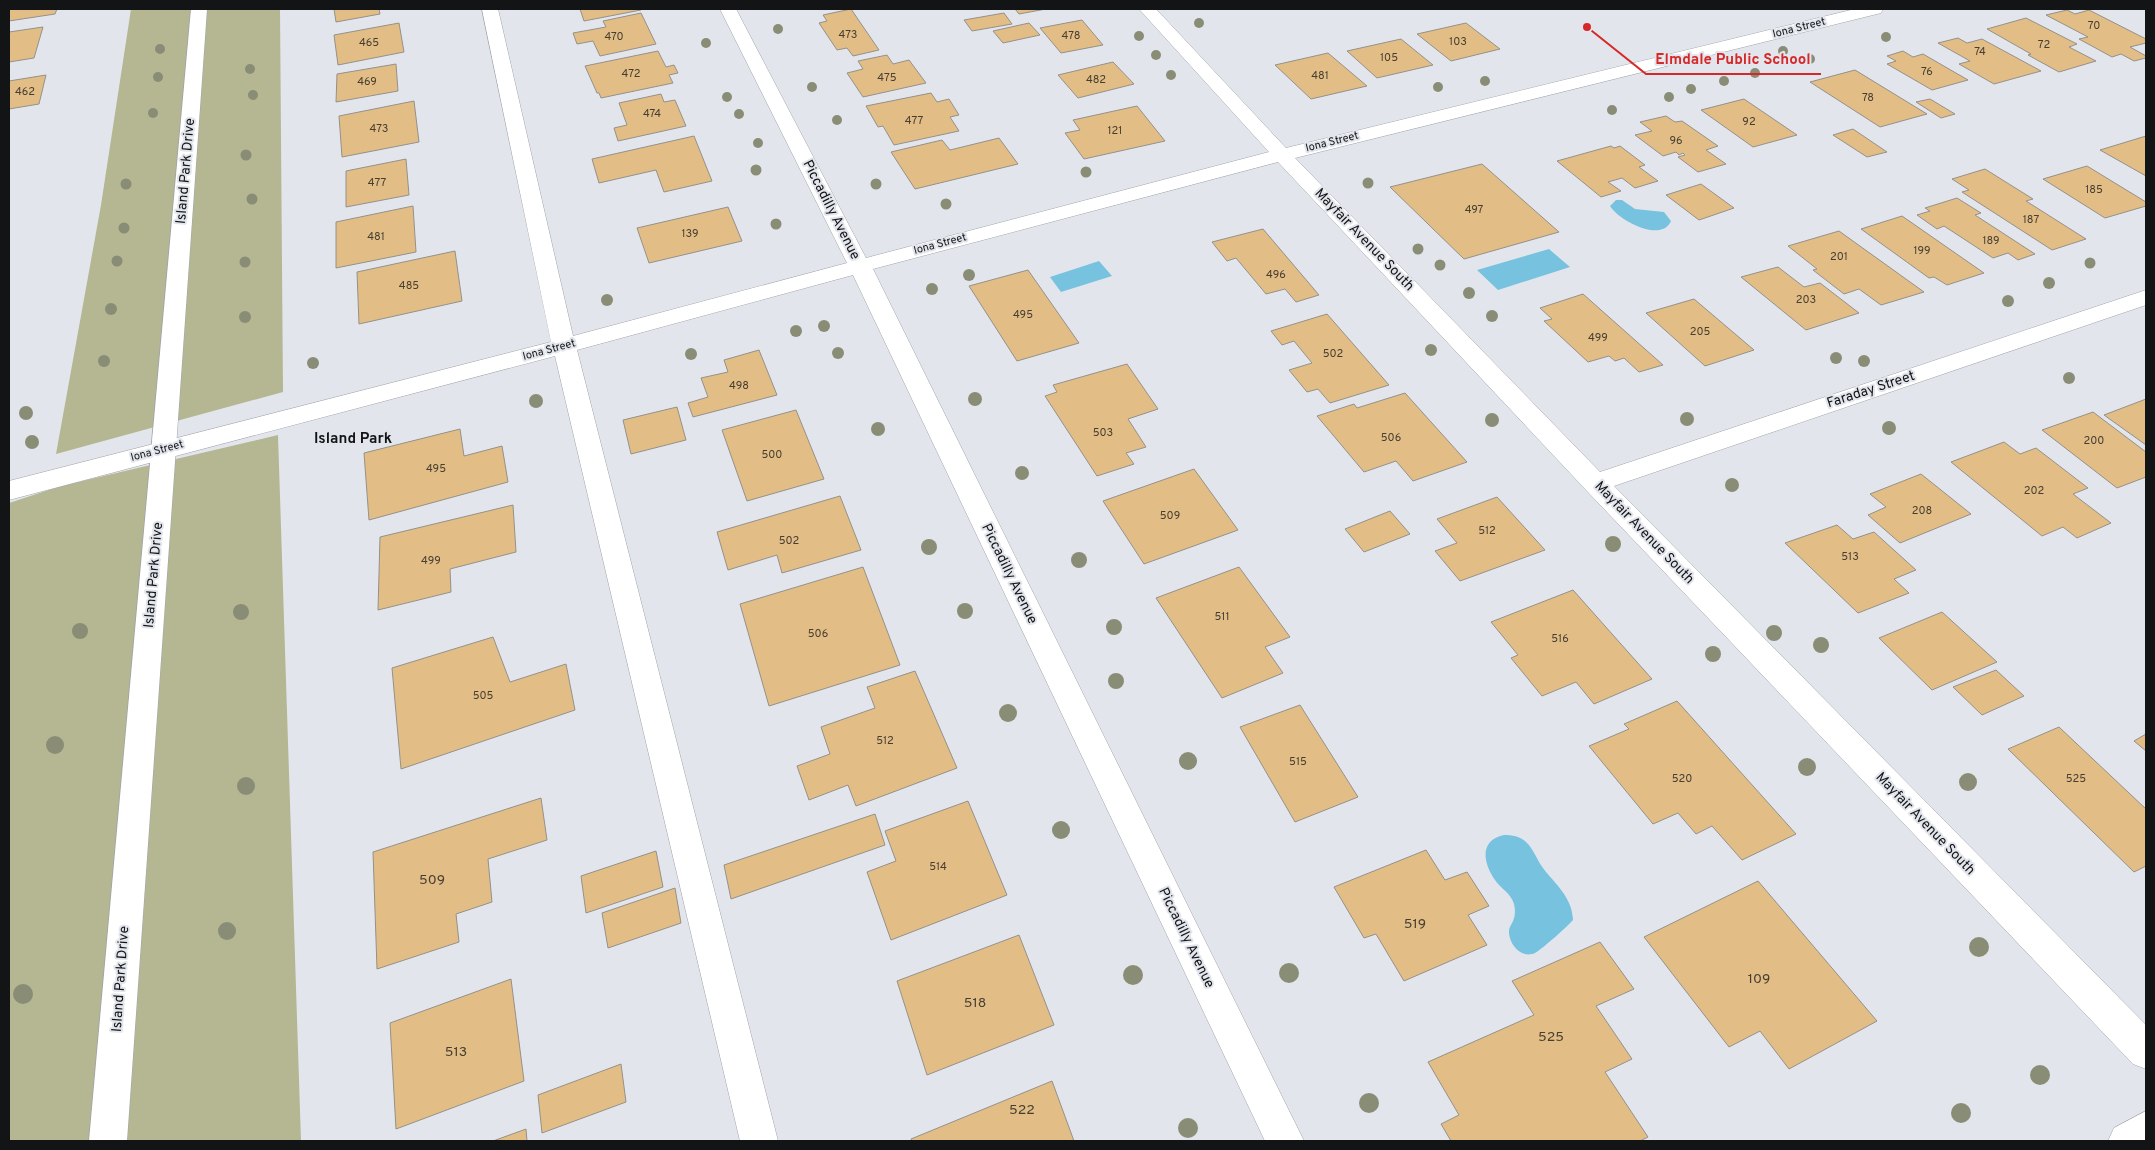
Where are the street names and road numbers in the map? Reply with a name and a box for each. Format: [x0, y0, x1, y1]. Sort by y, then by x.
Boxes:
street label: Iona Street [1771, 15, 1827, 41]
street label: Island Park Drive [173, 117, 199, 225]
street label: Iona Street [1304, 129, 1360, 155]
street label: Piccadilly Avenue [799, 157, 863, 263]
street label: Mayfair Avenue South [1311, 185, 1417, 295]
street label: Iona Street [912, 230, 968, 258]
street label: Iona Street [521, 336, 577, 364]
street label: Faraday Street [1825, 368, 1917, 412]
street label: Iona Street [129, 437, 185, 465]
street label: Mayfair Avenue South [1591, 478, 1697, 588]
street label: Island Park Drive [141, 521, 167, 629]
street label: Piccadilly Avenue [977, 521, 1041, 627]
street label: Mayfair Avenue South [1872, 769, 1978, 879]
street label: Piccadilly Avenue [1154, 885, 1218, 991]
street label: Island Park Drive [109, 925, 133, 1033]

